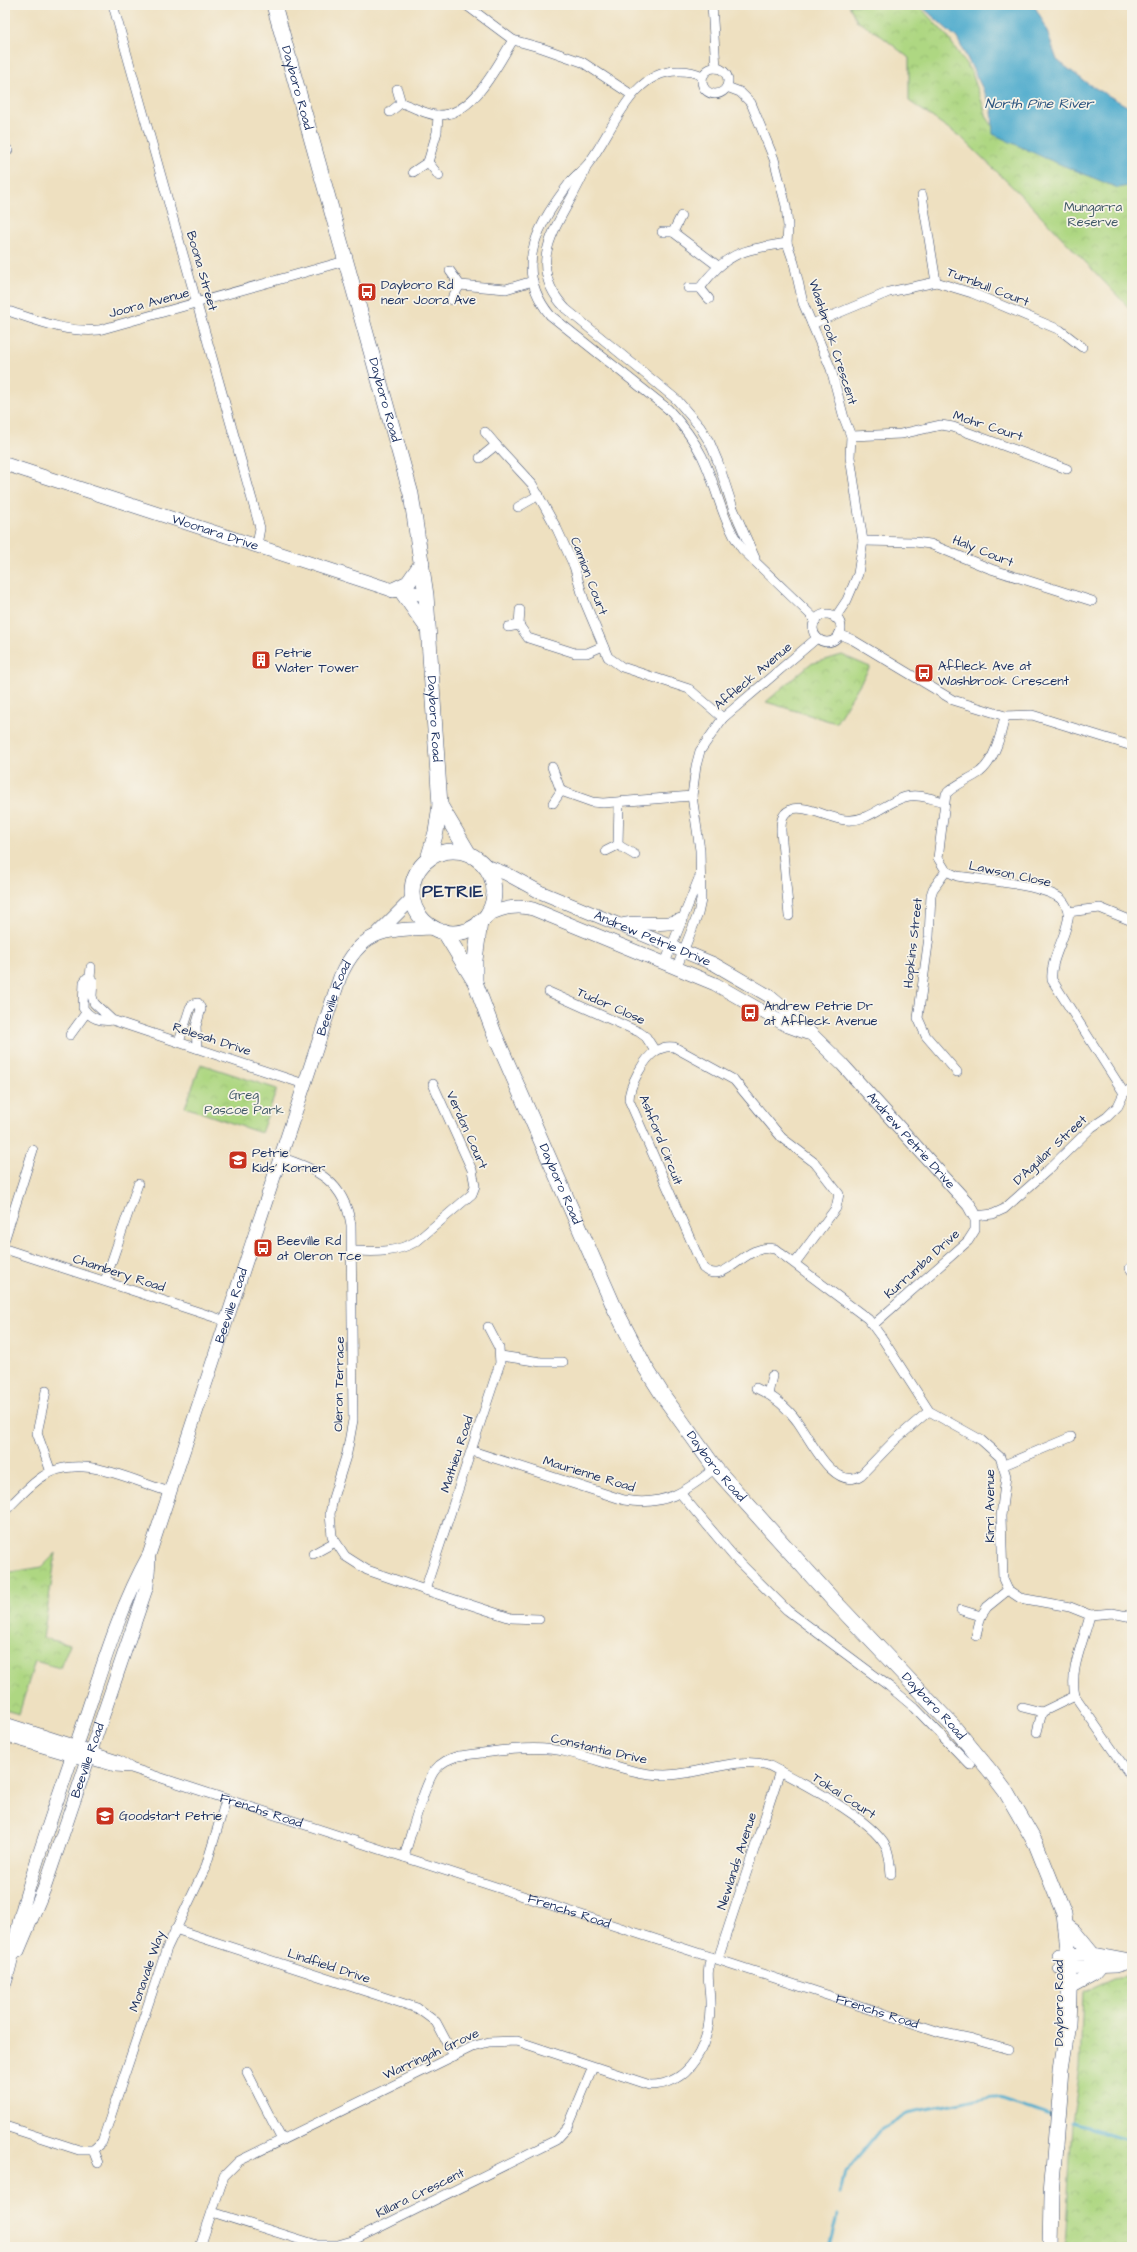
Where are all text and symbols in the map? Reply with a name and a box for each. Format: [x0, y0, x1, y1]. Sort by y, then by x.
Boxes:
street label: Dayboro Road [277, 44, 318, 132]
water label: North Pine River [985, 94, 1095, 114]
park label: Mungarra Reserve [1064, 198, 1122, 231]
street label: Boona Street [182, 229, 222, 314]
street label: Turnbull Court [944, 263, 1033, 311]
place label: Dayboro Rd near Joora Ave [381, 276, 476, 309]
street label: Washbrook Crescent [804, 277, 862, 408]
bus stop icon: Dayboro Rd near Joora Ave [356, 281, 378, 303]
street label: Joora Avenue [107, 284, 191, 322]
street label: Dayboro Road [364, 356, 405, 444]
street label: Mohr Court [951, 406, 1026, 446]
street label: Woonara Drive [169, 510, 261, 555]
street label: Haly Court [949, 531, 1017, 573]
street label: Camion Court [566, 534, 612, 618]
street label: Affleck Avenue [710, 638, 796, 714]
place label: Petrie Water Tower [275, 644, 359, 677]
building icon: Petrie Water Tower [250, 649, 272, 671]
place label: Affleck Ave at Washbrook Crescent [938, 657, 1070, 690]
bus stop icon: Affleck Ave at Washbrook Crescent [913, 662, 935, 684]
street label: Dayboro Road [422, 675, 446, 763]
street label: Lawson Close [967, 856, 1053, 892]
district label: PETRIE [422, 880, 484, 904]
street label: Hopkins Street [899, 896, 927, 989]
street label: Andrew Petrie Drive [591, 906, 714, 971]
street label: Beeville Road [312, 957, 356, 1038]
street label: Tudor Close [574, 983, 648, 1029]
place label: Andrew Petrie Dr at Affleck Avenue [764, 997, 878, 1030]
bus stop icon: Andrew Petrie Dr at Affleck Avenue [739, 1002, 761, 1024]
street label: Relesah Drive [170, 1018, 254, 1060]
park label: Greg Pascoe Park [204, 1086, 284, 1119]
street label: Verdon Court [442, 1088, 493, 1173]
street label: Andrew Petrie Drive [862, 1088, 959, 1193]
street label: Ashford Circuit [635, 1092, 688, 1188]
street label: D'Aguilar Street [1009, 1110, 1092, 1190]
street label: Dayboro Road [535, 1141, 586, 1228]
place label: Petrie Kids' Korner [252, 1144, 325, 1177]
school or university icon: Petrie Kids' Korner [227, 1149, 249, 1171]
street label: Kurrumba Drive [880, 1225, 964, 1303]
place label: Beeville Rd at Oleron Tce [277, 1232, 361, 1265]
bus stop icon: Beeville Rd at Oleron Tce [252, 1237, 274, 1259]
street label: Chambery Road [70, 1250, 168, 1297]
street label: Beeville Road [211, 1265, 252, 1346]
street label: Oleron Terrace [329, 1336, 349, 1432]
street label: Mathieu Road [436, 1413, 478, 1495]
street label: Dayboro Road [682, 1427, 750, 1506]
street label: Maurienne Road [541, 1451, 637, 1497]
street label: Kirri Avenue [981, 1469, 999, 1543]
street label: Dayboro Road [898, 1668, 970, 1744]
street label: Beeville Road [67, 1720, 109, 1800]
street label: Constantia Drive [549, 1729, 649, 1769]
street label: Tokai Court [809, 1769, 880, 1824]
street label: Frenchs Road [217, 1789, 305, 1832]
school or university icon: Goodstart Petrie [94, 1805, 116, 1827]
place label: Goodstart Petrie [119, 1807, 222, 1825]
street label: Newlands Avenue [713, 1810, 761, 1912]
street label: Frenchs Road [525, 1889, 613, 1933]
street label: Monavale Way [125, 1928, 170, 2014]
street label: Lindfield Drive [285, 1944, 373, 1988]
street label: Dayboro Road [1050, 1959, 1069, 2046]
street label: Frenchs Road [833, 1990, 921, 2033]
street label: Warringah Grove [380, 2024, 482, 2085]
street label: Killara Crescent [373, 2163, 468, 2222]

